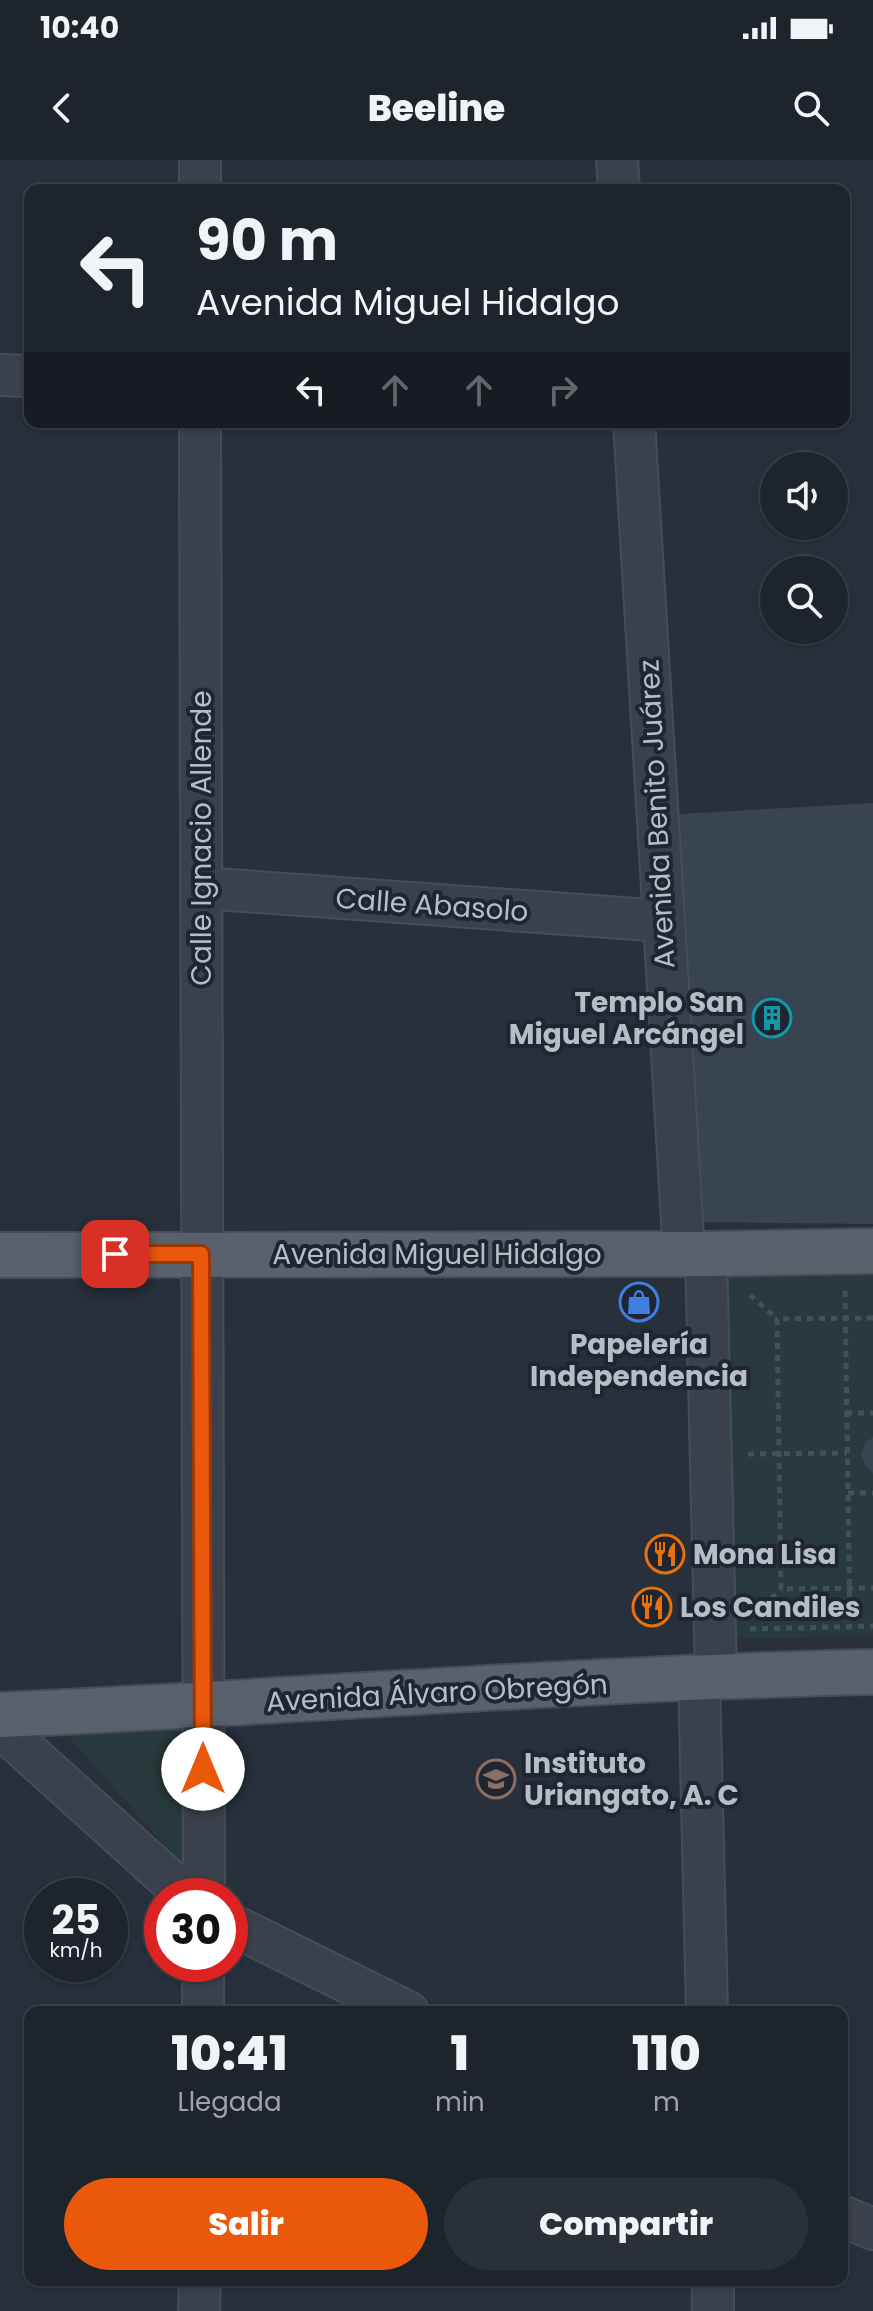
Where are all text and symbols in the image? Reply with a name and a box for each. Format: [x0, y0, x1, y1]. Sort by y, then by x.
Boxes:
text: 10:40 [40, 6, 119, 49]
text: Beeline [368, 83, 505, 134]
icon: back [40, 86, 84, 130]
icon: search [789, 86, 833, 130]
text: 90 m [196, 201, 338, 280]
icon: left [64, 216, 168, 320]
text: Avenida Miguel Hidalgo [196, 277, 620, 328]
icon: left [289, 368, 333, 412]
icon: ahead [373, 368, 417, 412]
icon: ahead [457, 368, 501, 412]
icon: right [541, 368, 585, 412]
map controls [760, 452, 848, 644]
button: sound [760, 452, 848, 540]
button: search [760, 556, 848, 644]
street label: Avenida Benito Juárez [629, 659, 685, 969]
street label: Calle Ignacio Allende [182, 690, 221, 986]
street label: Calle Abasolo [334, 879, 530, 931]
place label: Templo San Miguel Arcángel [509, 983, 744, 1054]
building icon: Templo San Miguel Arcángel [751, 997, 793, 1039]
pin [81, 1220, 149, 1288]
icon: arrive [93, 1232, 137, 1276]
street label: Avenida Miguel Hidalgo [272, 1235, 602, 1274]
shop icon: Papelería Independencia [618, 1281, 660, 1323]
place label: Papelería Independencia [530, 1325, 748, 1396]
restaurant icon: Mona Lisa [644, 1533, 686, 1575]
place label: Mona Lisa [693, 1535, 837, 1574]
restaurant icon: Los Candiles [631, 1586, 673, 1628]
place label: Los Candiles [680, 1588, 860, 1627]
street label: Avenida Álvaro Obregón [265, 1665, 609, 1721]
position arrow [161, 1727, 245, 1811]
place label: Instituto Uriangato, A. C [524, 1744, 739, 1815]
school or university icon: Instituto Uriangato, A. C [475, 1758, 517, 1800]
speed limit sign: 30 [144, 1878, 248, 1982]
text: 25 [52, 1892, 100, 1948]
text: km/h [49, 1936, 103, 1964]
text: 10:41 [171, 2020, 288, 2087]
text: 1 [451, 2020, 469, 2087]
text: 110 [632, 2020, 701, 2087]
text: Llegada [177, 2084, 281, 2120]
text: min [435, 2084, 485, 2120]
text: m [653, 2084, 680, 2120]
button: Salir [64, 2178, 428, 2270]
button: Compartir [444, 2178, 808, 2270]

